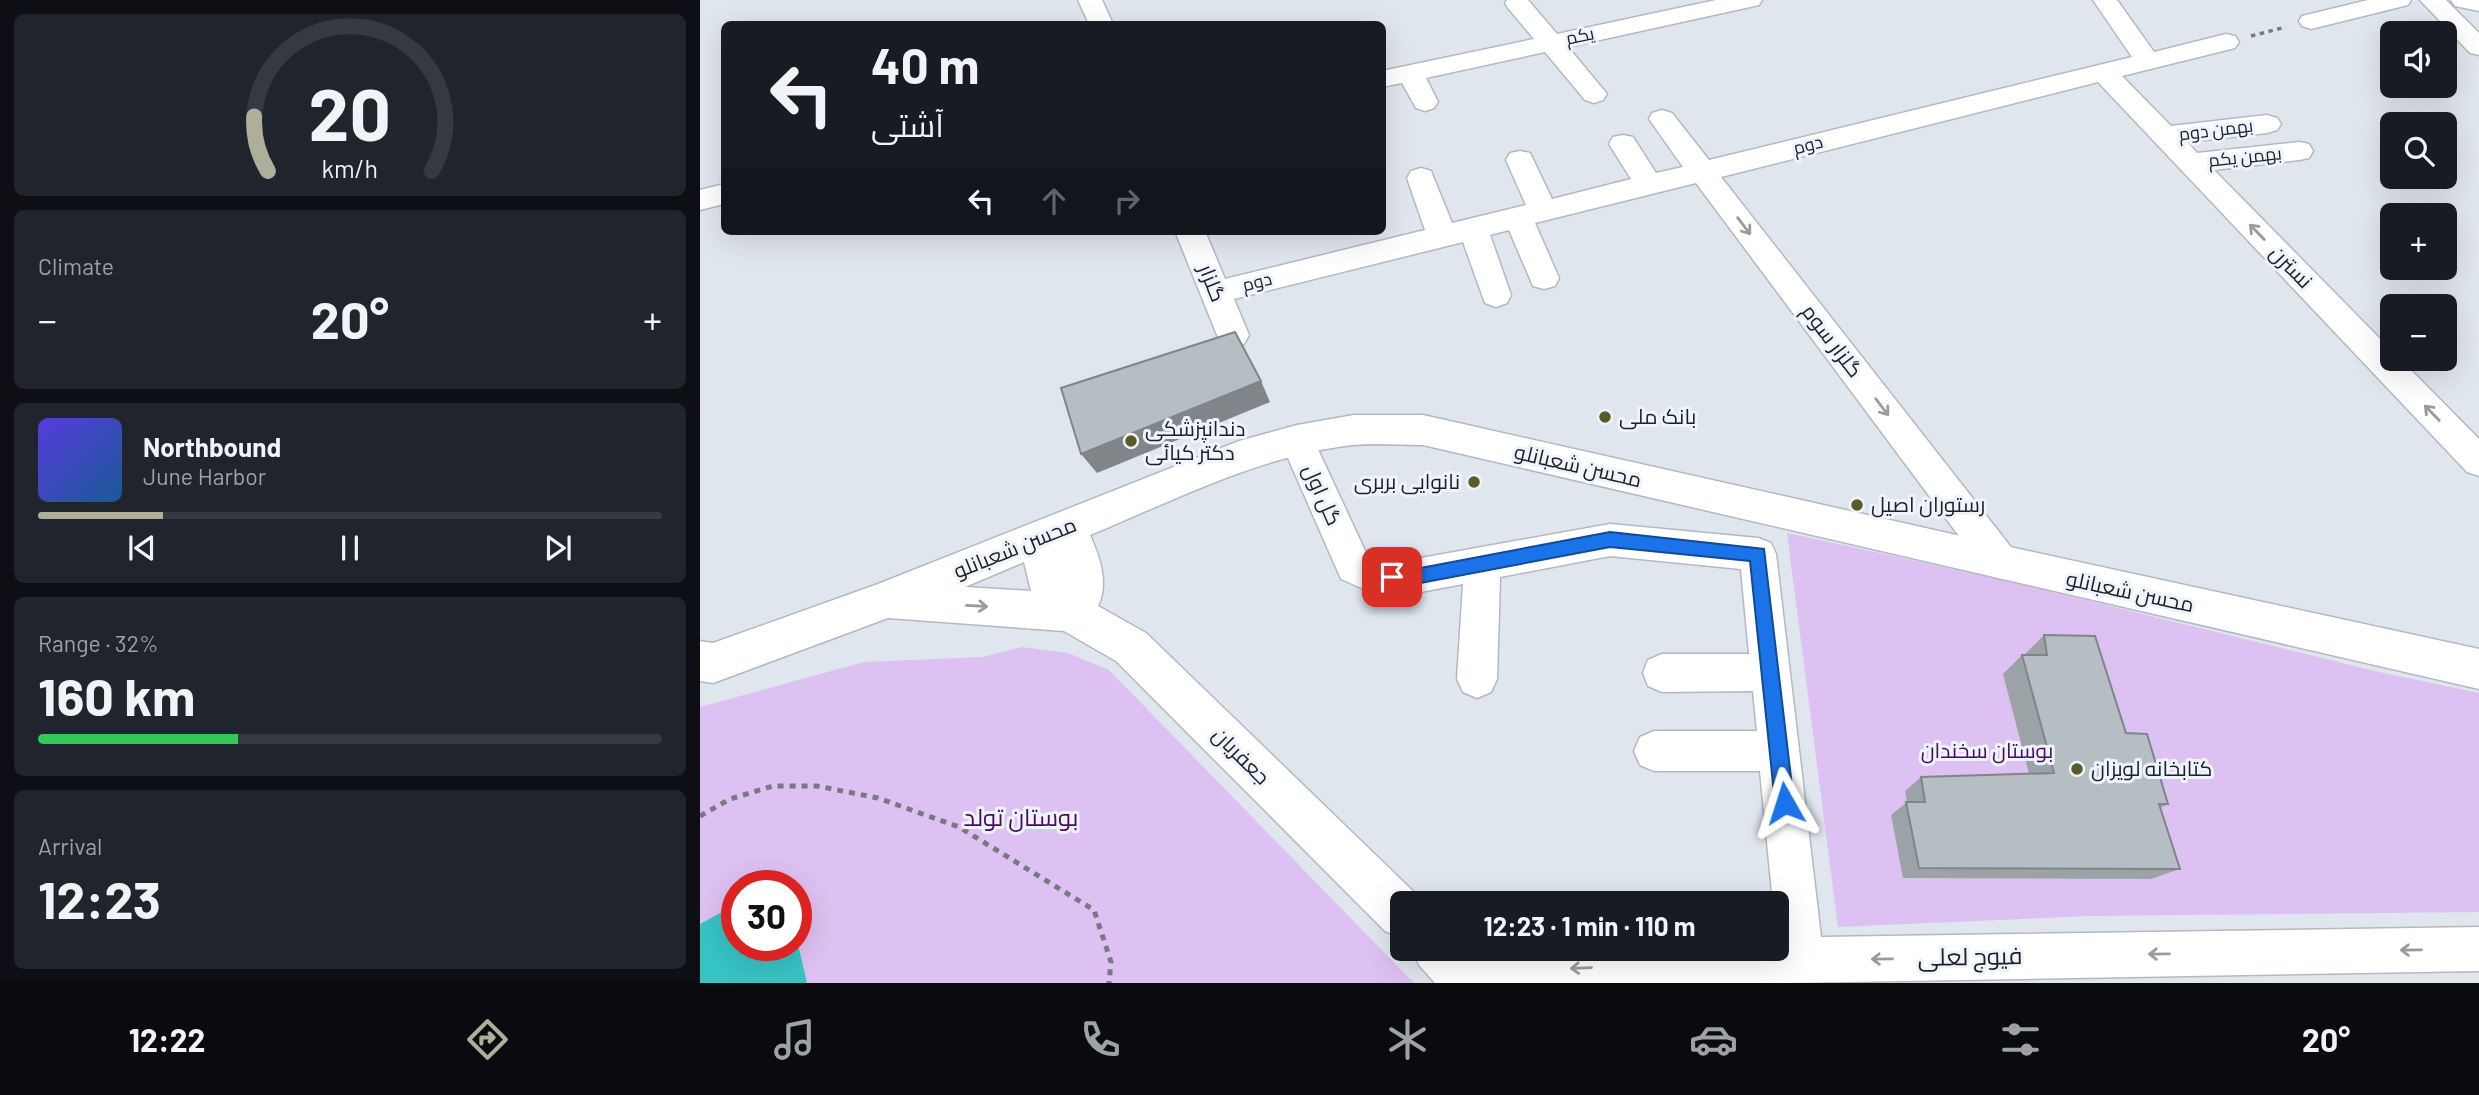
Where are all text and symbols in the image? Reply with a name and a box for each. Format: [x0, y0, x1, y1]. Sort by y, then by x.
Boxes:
street label: یکم [1564, 21, 1597, 51]
map controls [2380, 21, 2457, 371]
button: sound [2380, 21, 2457, 98]
text: 40 m [871, 35, 979, 94]
icon: left [756, 49, 847, 140]
text: 20 [309, 68, 391, 156]
text: آشتی [871, 105, 944, 143]
button: search [2380, 112, 2457, 189]
street label: بهمن دوم [2177, 114, 2255, 146]
street label: دوم [1791, 130, 1825, 160]
street label: بهمن یکم [2207, 141, 2283, 173]
text: km/h [322, 153, 378, 183]
icon: left [962, 182, 1000, 220]
icon: ahead [1035, 182, 1073, 220]
icon: right [1108, 182, 1146, 220]
button: + [2380, 203, 2457, 280]
one-way arrow [1736, 216, 1751, 235]
one-way arrow [2248, 224, 2265, 241]
street label: نسترن [2264, 239, 2318, 294]
text: Climate [38, 252, 114, 280]
street label: گلزار [1193, 259, 1232, 305]
street label: دوم [1240, 267, 1274, 297]
text: 20° [311, 287, 389, 349]
button: − [2380, 294, 2457, 371]
text: − [38, 296, 57, 342]
text: + [643, 296, 662, 342]
street label: گلزار سوم [1795, 299, 1869, 383]
one-way arrow [1874, 397, 1889, 415]
place label: بانک ملی [1619, 403, 1696, 430]
one-way arrow [2423, 405, 2440, 422]
marker: بانک ملی [1597, 409, 1613, 425]
place label: دندانپزشکی دکتر کیائی [1145, 415, 1245, 466]
text: Northbound [143, 431, 281, 462]
marker: دندانپزشکی دکتر کیائی [1123, 433, 1139, 449]
street label: محسن شعبانلو [1512, 438, 1644, 493]
street label: گل اول [1297, 460, 1348, 530]
text: June Harbor [143, 462, 266, 490]
place label: نانوایی بربری [1354, 468, 1460, 495]
marker: نانوایی بربری [1466, 474, 1482, 490]
place label: رستوران اصیل [1871, 491, 1985, 518]
marker: رستوران اصیل [1849, 497, 1865, 513]
street label: محسن شعبانلو [949, 511, 1080, 584]
icon: previous [123, 529, 161, 567]
icon: pause [331, 529, 369, 567]
icon: next [539, 529, 577, 567]
pin [1362, 547, 1422, 607]
icon: arrive [1373, 558, 1411, 596]
street label: محسن شعبانلو [2064, 565, 2196, 618]
one-way arrow [966, 600, 988, 613]
text: Range · 32% [38, 629, 159, 657]
text: 160 km [38, 664, 196, 726]
street label: جعفریان [1207, 721, 1276, 790]
park label: بوستان سخندان [1921, 737, 2053, 764]
place label: کتابخانه لویزان [2091, 755, 2212, 782]
marker: کتابخانه لویزان [2069, 761, 2085, 777]
position arrow [1748, 766, 1822, 840]
park label: بوستان تولد [964, 802, 1078, 832]
text: Arrival [38, 832, 102, 860]
text: 12:23 [38, 867, 161, 929]
speed limit sign: 30 [721, 870, 812, 961]
text: 12:23 · 1 min · 110 m [1484, 910, 1695, 941]
street label: فیوج لعلی [1917, 940, 2023, 974]
one-way arrow [2400, 943, 2423, 957]
one-way arrow [2148, 947, 2171, 961]
one-way arrow [1871, 952, 1894, 965]
one-way arrow [1570, 962, 1593, 975]
icon: directions [463, 1015, 512, 1064]
icon: music [770, 1015, 819, 1064]
icon: phone [1076, 1015, 1125, 1064]
icon: climate [1383, 1015, 1432, 1064]
icon: car [1689, 1015, 1738, 1064]
icon: filters [1996, 1015, 2045, 1064]
text: 12:22 [129, 1020, 206, 1058]
text: 20° [2302, 1020, 2350, 1058]

